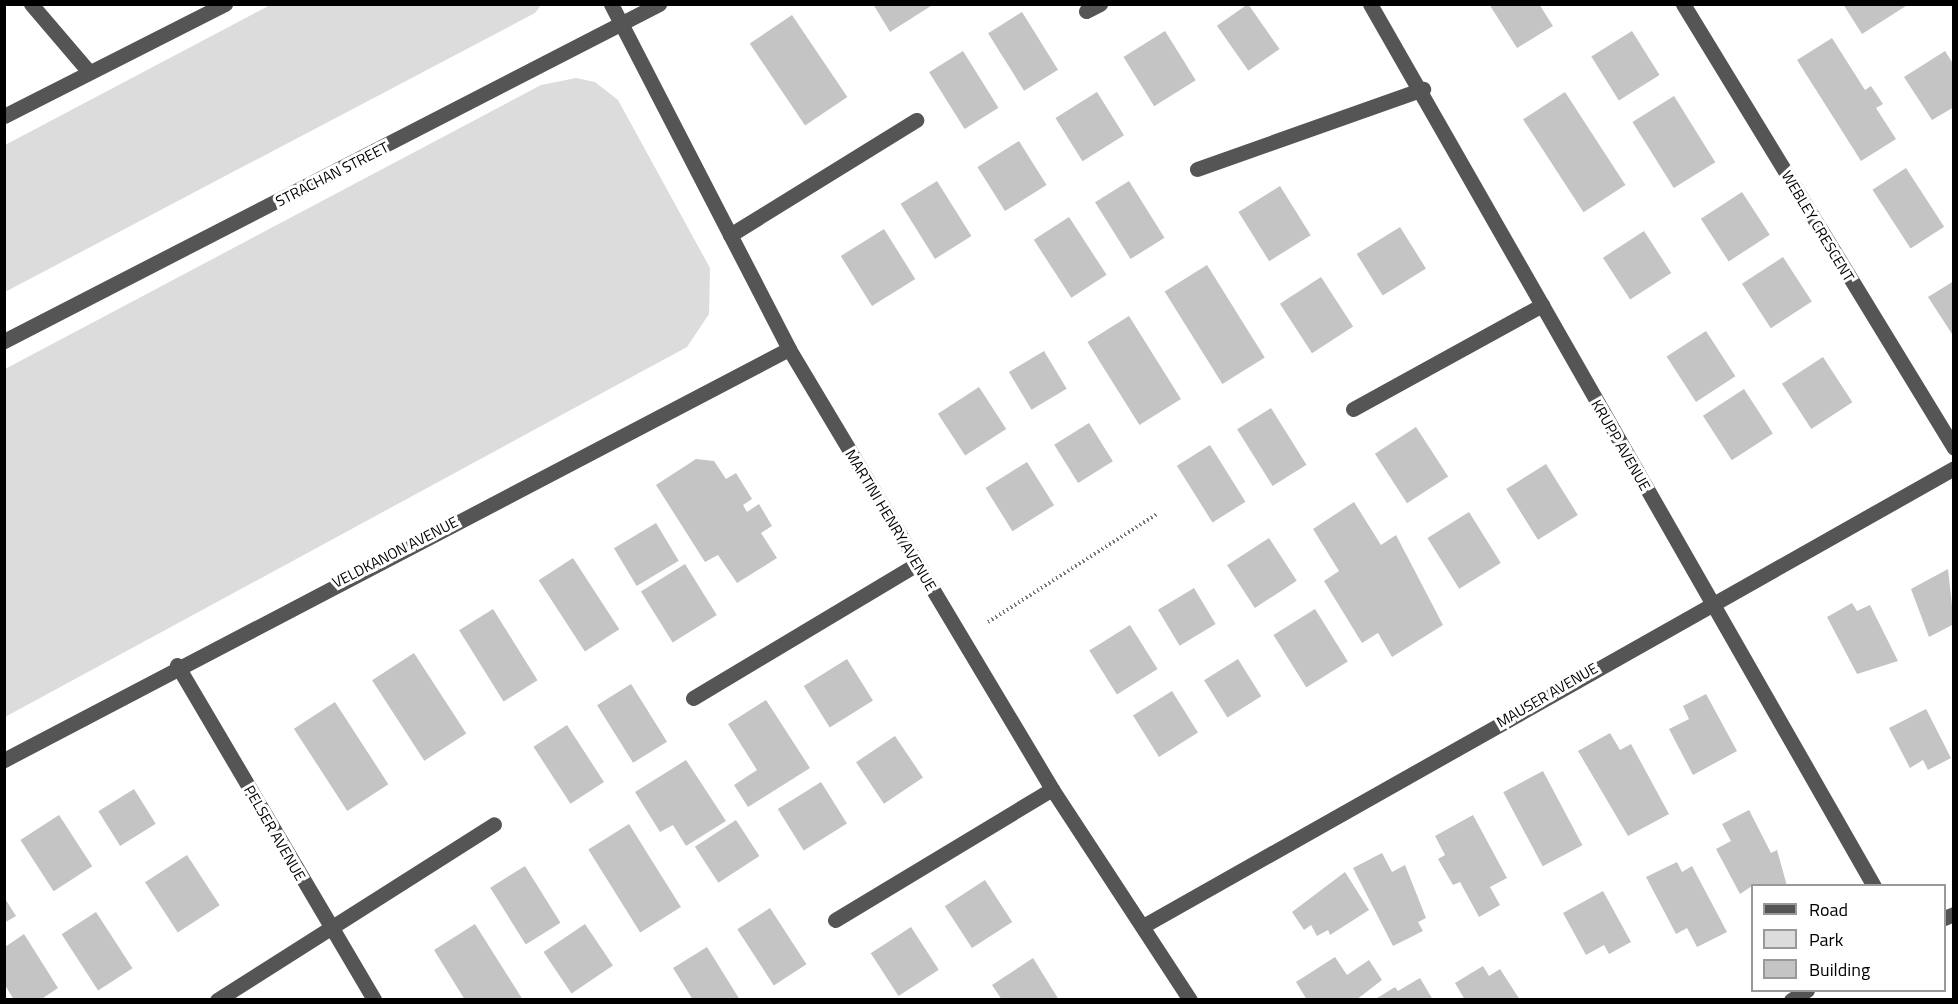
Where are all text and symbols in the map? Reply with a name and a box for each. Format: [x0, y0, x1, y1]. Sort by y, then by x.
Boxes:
street label: STRACHAN STREET [273, 138, 391, 210]
street label: WEBLEY CRESCENT [1778, 167, 1858, 285]
street label: KRUPP AVENUE [1588, 396, 1654, 494]
street label: MARTINI HENRY AVENUE [842, 446, 940, 594]
street label: VELDKANON AVENUE [329, 513, 461, 591]
street label: MAUSER AVENUE [1493, 659, 1601, 731]
street label: PELSER AVENUE [240, 782, 310, 884]
legend [1751, 884, 1946, 992]
text: Road [1809, 896, 1848, 923]
text: Park [1809, 926, 1843, 953]
text: Building [1809, 956, 1870, 983]

